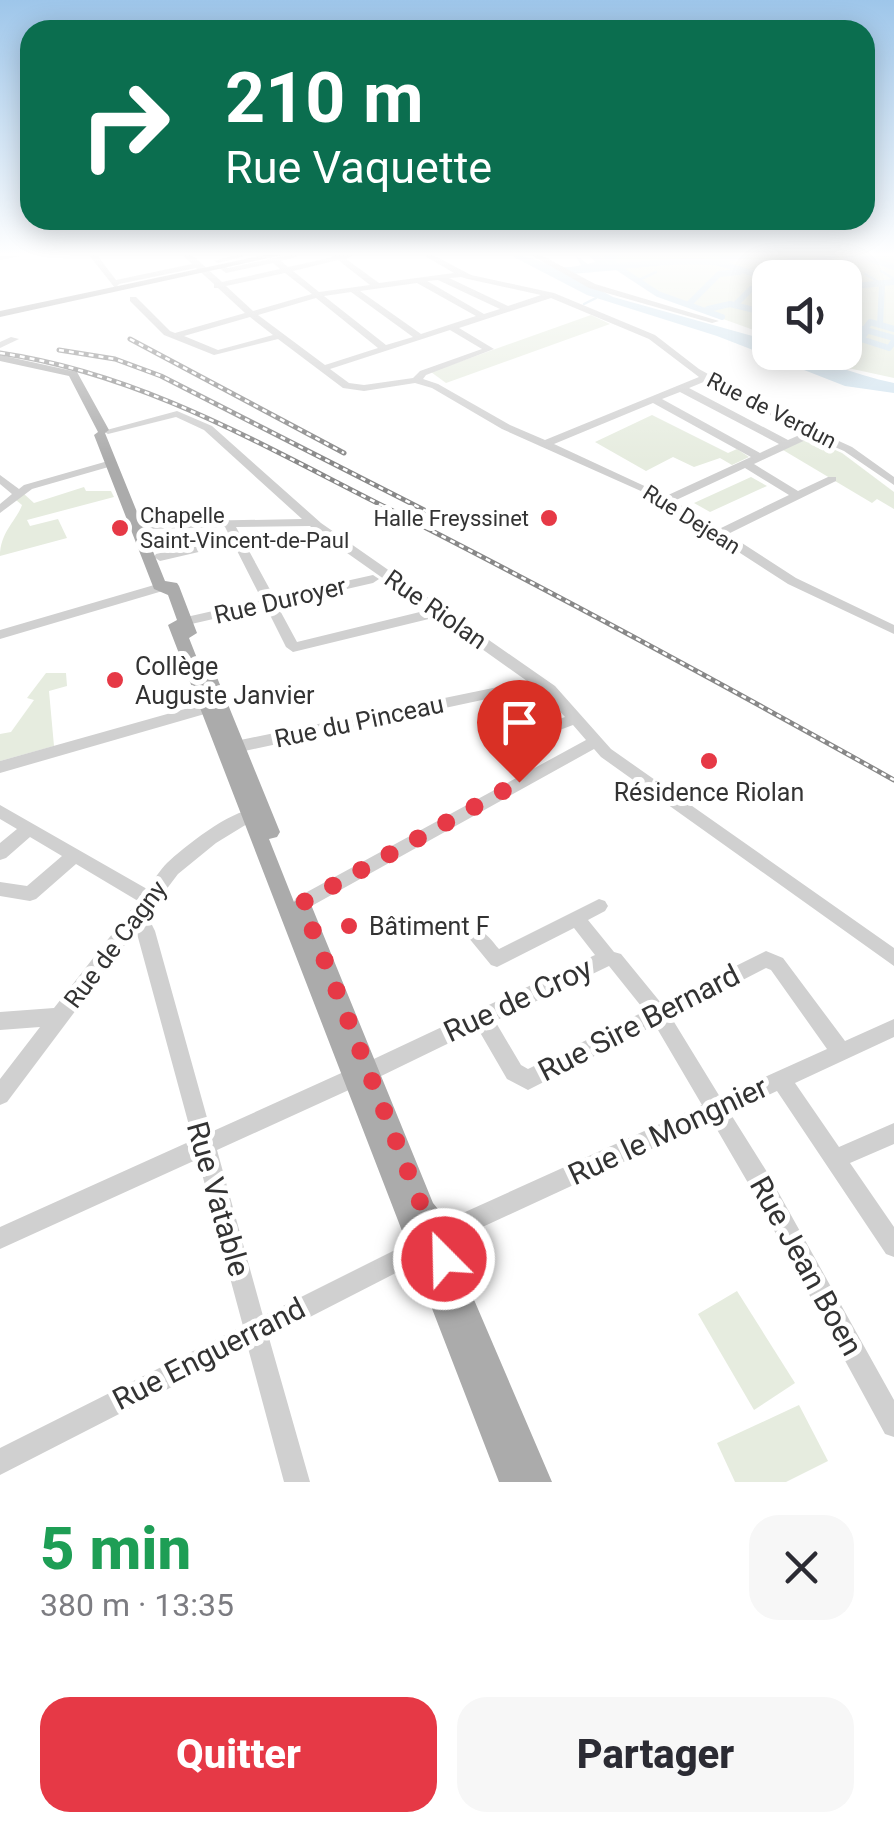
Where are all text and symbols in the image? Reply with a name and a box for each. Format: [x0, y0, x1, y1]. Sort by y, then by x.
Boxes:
text: 210 m [225, 57, 424, 139]
icon: right [60, 60, 190, 190]
text: Rue Vaquette [225, 141, 492, 194]
map controls [752, 260, 862, 370]
button: sound [752, 260, 862, 370]
street label: Rue de Verdun [703, 367, 840, 454]
street label: Rue Dejean [638, 480, 745, 559]
place label: Chapelle Saint-Vincent-de-Paul [140, 503, 349, 553]
place label: Halle Freyssinet [373, 506, 529, 531]
marker: Halle Freyssinet [538, 507, 560, 529]
marker: Chapelle Saint-Vincent-de-Paul [109, 517, 131, 539]
street label: Rue Riolan [379, 564, 492, 655]
street label: Rue Duroyer [211, 571, 349, 630]
place label: Collège Auguste Janvier [135, 652, 315, 710]
marker: Collège Auguste Janvier [104, 669, 126, 691]
pin [477, 680, 562, 783]
street label: Rue du Pinceau [272, 689, 446, 754]
icon: arrive [492, 695, 547, 750]
marker: Résidence Riolan [698, 750, 720, 772]
place label: Résidence Riolan [614, 778, 804, 807]
street label: Rue de Cagny [58, 875, 173, 1014]
place label: Bâtiment F [369, 912, 490, 941]
marker: Bâtiment F [338, 915, 360, 937]
street label: Rue de Croy [438, 950, 597, 1049]
street label: Rue Sire Bernard [532, 957, 745, 1088]
street label: Rue le Mongnier [563, 1069, 773, 1192]
street label: Rue Vatable [180, 1117, 257, 1280]
street label: Rue Jean Boen [743, 1170, 870, 1361]
position arrow [392, 1207, 496, 1311]
street label: Rue Enguerrand [107, 1290, 311, 1417]
text: 5 min [40, 1513, 191, 1584]
button: close [749, 1515, 854, 1620]
text: 380 m · 13:35 [40, 1586, 234, 1624]
button: Quitter [40, 1697, 437, 1812]
button: Partager [457, 1697, 854, 1812]

